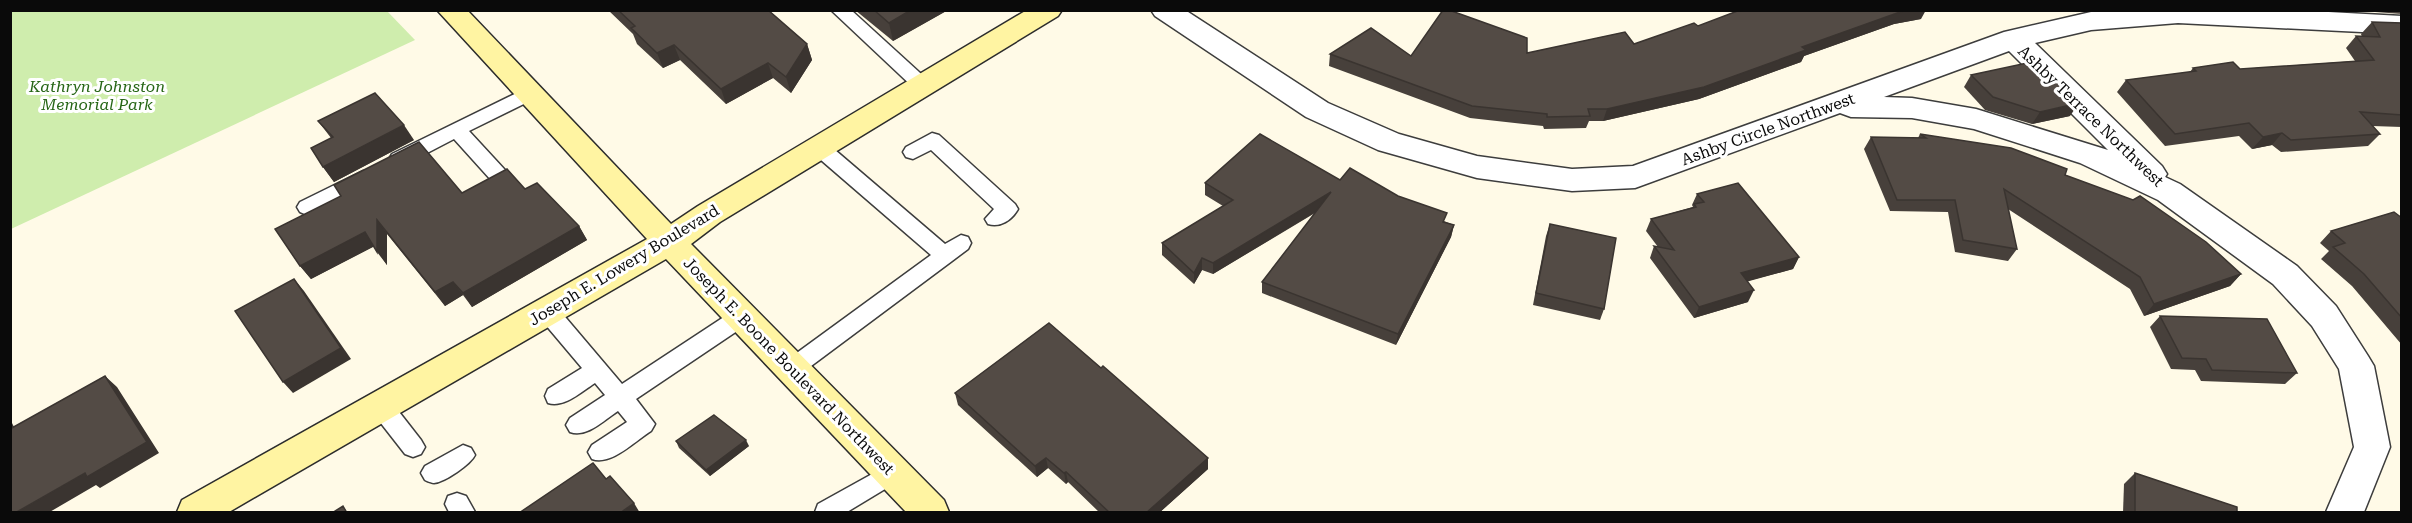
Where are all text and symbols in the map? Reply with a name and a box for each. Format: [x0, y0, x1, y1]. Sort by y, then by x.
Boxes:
street label: Ashby Terrace Northwest [2014, 41, 2168, 191]
park label: Kathryn Johnston Memorial Park [28, 77, 165, 114]
street label: Ashby Circle Northwest [1679, 89, 1857, 169]
street label: Joseph E. Lowery Boulevard [526, 201, 722, 329]
street label: Joseph E. Boone Boulevard Northwest [680, 253, 898, 479]

